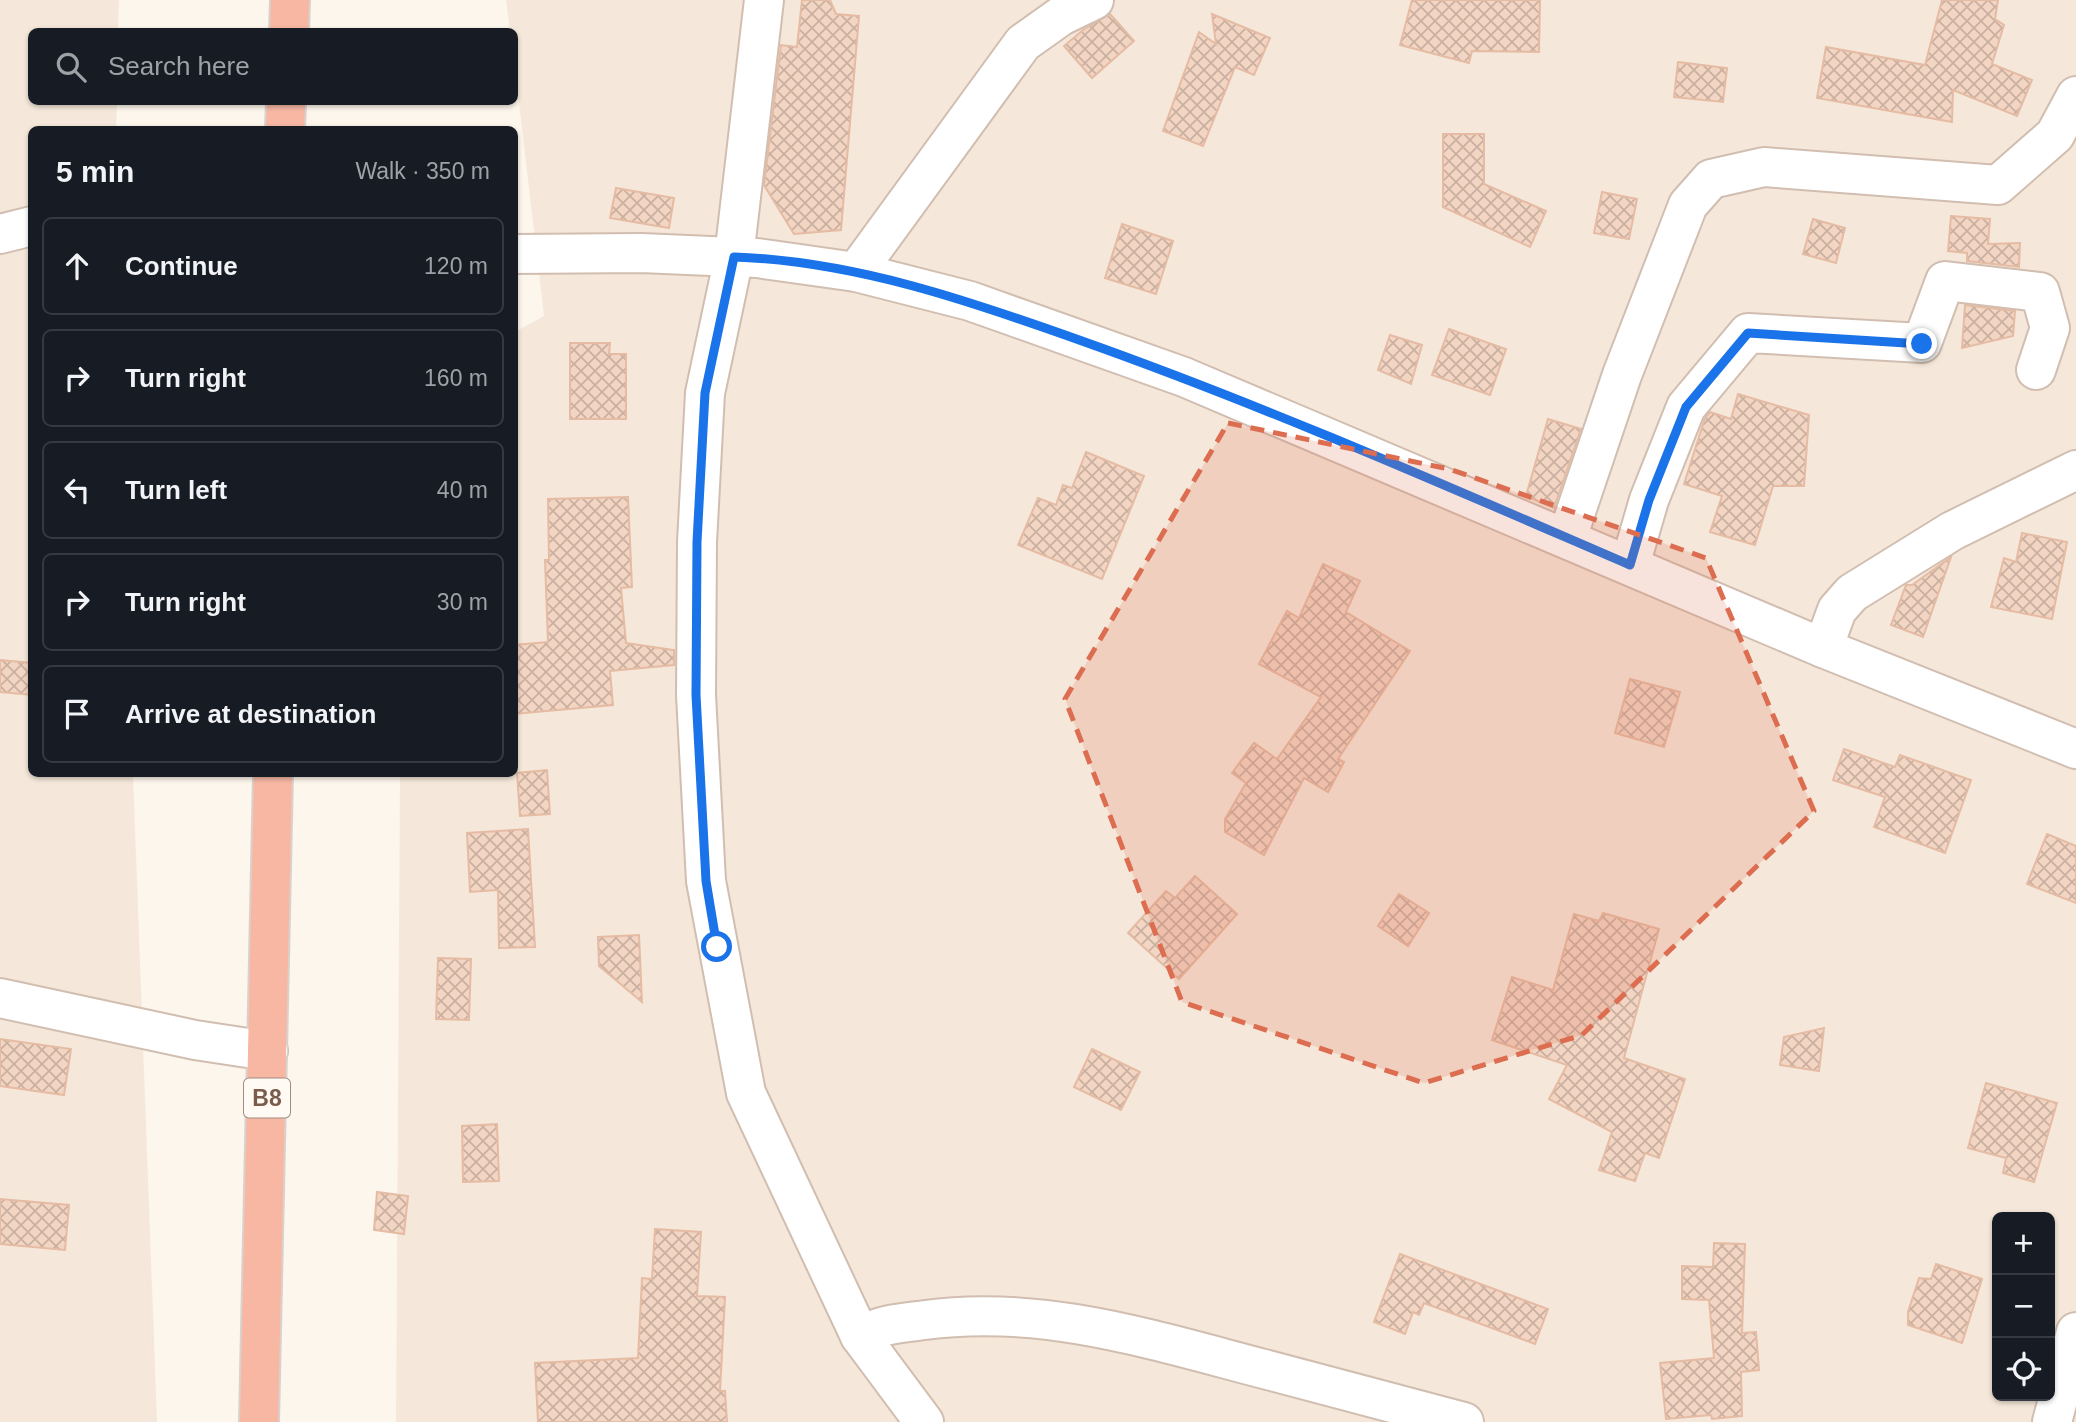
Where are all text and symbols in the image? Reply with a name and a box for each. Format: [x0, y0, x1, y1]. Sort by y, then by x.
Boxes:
search box [28, 28, 518, 105]
icon: search [52, 48, 90, 86]
text: Search here [108, 51, 250, 81]
text: 5 min [56, 155, 134, 188]
text: Walk · 350 m [355, 158, 490, 184]
icon: ahead [58, 247, 96, 285]
text: Continue [125, 251, 238, 281]
text: 120 m [424, 253, 488, 279]
route end [1906, 328, 1937, 359]
icon: right [58, 359, 96, 397]
text: Turn right [125, 363, 246, 393]
text: 160 m [424, 365, 488, 391]
icon: left [58, 471, 96, 509]
text: Turn left [125, 475, 227, 505]
text: 40 m [437, 477, 488, 503]
icon: right [58, 583, 96, 621]
text: Turn right [125, 587, 246, 617]
text: 30 m [437, 589, 488, 615]
icon: arrive [58, 695, 96, 733]
text: Arrive at destination [125, 699, 376, 729]
route start [701, 931, 732, 962]
road number: B8 [244, 1078, 290, 1118]
map controls [1992, 1212, 2055, 1401]
button: + [1992, 1212, 2055, 1275]
button: − [1992, 1275, 2055, 1338]
button: locate [1992, 1338, 2055, 1401]

